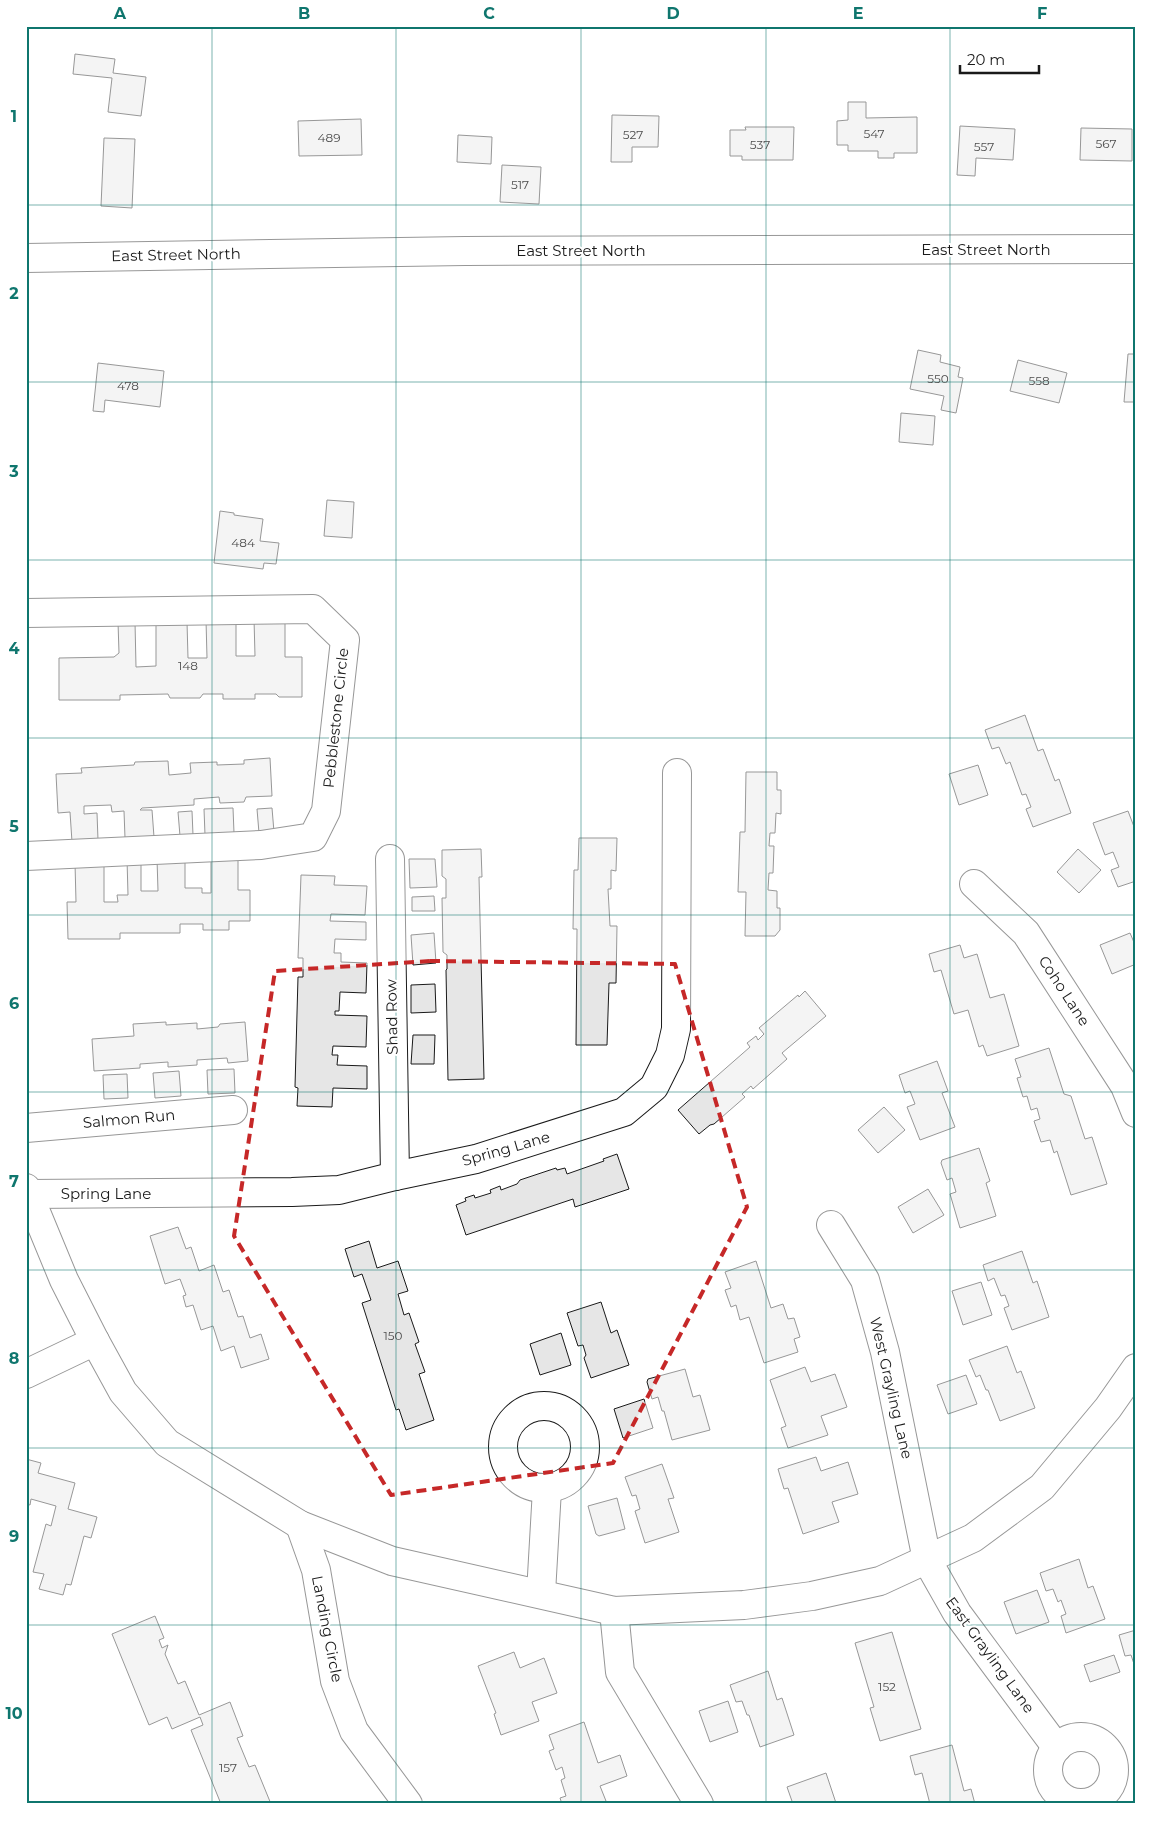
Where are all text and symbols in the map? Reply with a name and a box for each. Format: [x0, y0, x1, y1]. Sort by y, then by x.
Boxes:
text: A [113, 4, 127, 23]
text: B [298, 4, 310, 23]
text: C [483, 4, 495, 23]
text: D [666, 4, 680, 23]
text: E [853, 4, 863, 23]
text: F [1037, 4, 1047, 23]
scale bar [960, 42, 1038, 74]
text: 20 m [967, 50, 1005, 69]
text: 1 [11, 107, 17, 126]
house number: 547 [863, 126, 885, 141]
house number: 527 [623, 127, 643, 142]
house number: 489 [317, 130, 341, 145]
house number: 567 [1095, 136, 1117, 151]
house number: 537 [750, 137, 770, 152]
house number: 557 [974, 139, 994, 154]
house number: 517 [511, 177, 529, 192]
street label: East Street North [921, 240, 1051, 259]
street label: East Street North [516, 241, 646, 260]
street label: East Street North [111, 244, 241, 265]
text: 2 [9, 284, 19, 303]
house number: 550 [927, 371, 949, 386]
house number: 558 [1028, 373, 1050, 388]
house number: 478 [117, 378, 139, 393]
text: 3 [8, 462, 19, 481]
house number: 484 [231, 535, 255, 550]
text: 4 [8, 639, 20, 658]
street label: Pebblestone Circle [319, 647, 352, 789]
house number: 148 [178, 658, 198, 673]
text: 5 [9, 817, 19, 836]
street label: Coho Lane [1035, 952, 1094, 1029]
street label: Shad Row [381, 978, 402, 1055]
text: 6 [9, 994, 19, 1013]
street label: Salmon Run [82, 1105, 176, 1132]
street label: Spring Lane [460, 1127, 552, 1170]
text: 7 [9, 1172, 19, 1191]
street label: Spring Lane [61, 1184, 151, 1203]
street label: West Grayling Lane [866, 1315, 917, 1461]
house number: 150 [383, 1328, 403, 1343]
text: 8 [9, 1349, 19, 1368]
text: 9 [9, 1527, 19, 1546]
street label: Landing Circle [308, 1574, 347, 1684]
street label: East Grayling Lane [942, 1593, 1039, 1717]
house number: 152 [878, 1679, 896, 1694]
text: 10 [5, 1704, 23, 1723]
house number: 157 [219, 1760, 237, 1775]

